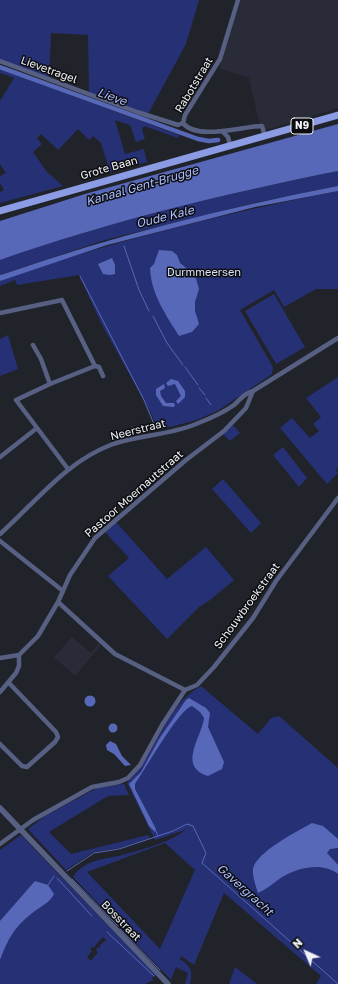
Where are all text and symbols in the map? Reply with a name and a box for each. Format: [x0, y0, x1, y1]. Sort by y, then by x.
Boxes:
street label: Lievetragel [19, 54, 79, 86]
street label: Rabotstraat [172, 55, 216, 115]
water label: Lieve [95, 85, 129, 109]
road number: N9 [291, 118, 313, 134]
street label: Grote Baan [79, 154, 139, 182]
water label: Kanaal Gent-Brugge [84, 163, 200, 209]
water label: Oude Kale [135, 203, 195, 231]
park label: Durmmeersen [167, 266, 241, 280]
street label: Neerstraat [109, 417, 167, 443]
street label: Pastoor Moernautstraat [82, 448, 186, 540]
street label: Schouwbroekstraat [211, 560, 283, 652]
water label: Gavergracht [214, 861, 276, 919]
street label: Bosstraat [99, 898, 143, 944]
north arrow [286, 932, 326, 972]
text: N [290, 935, 305, 951]

